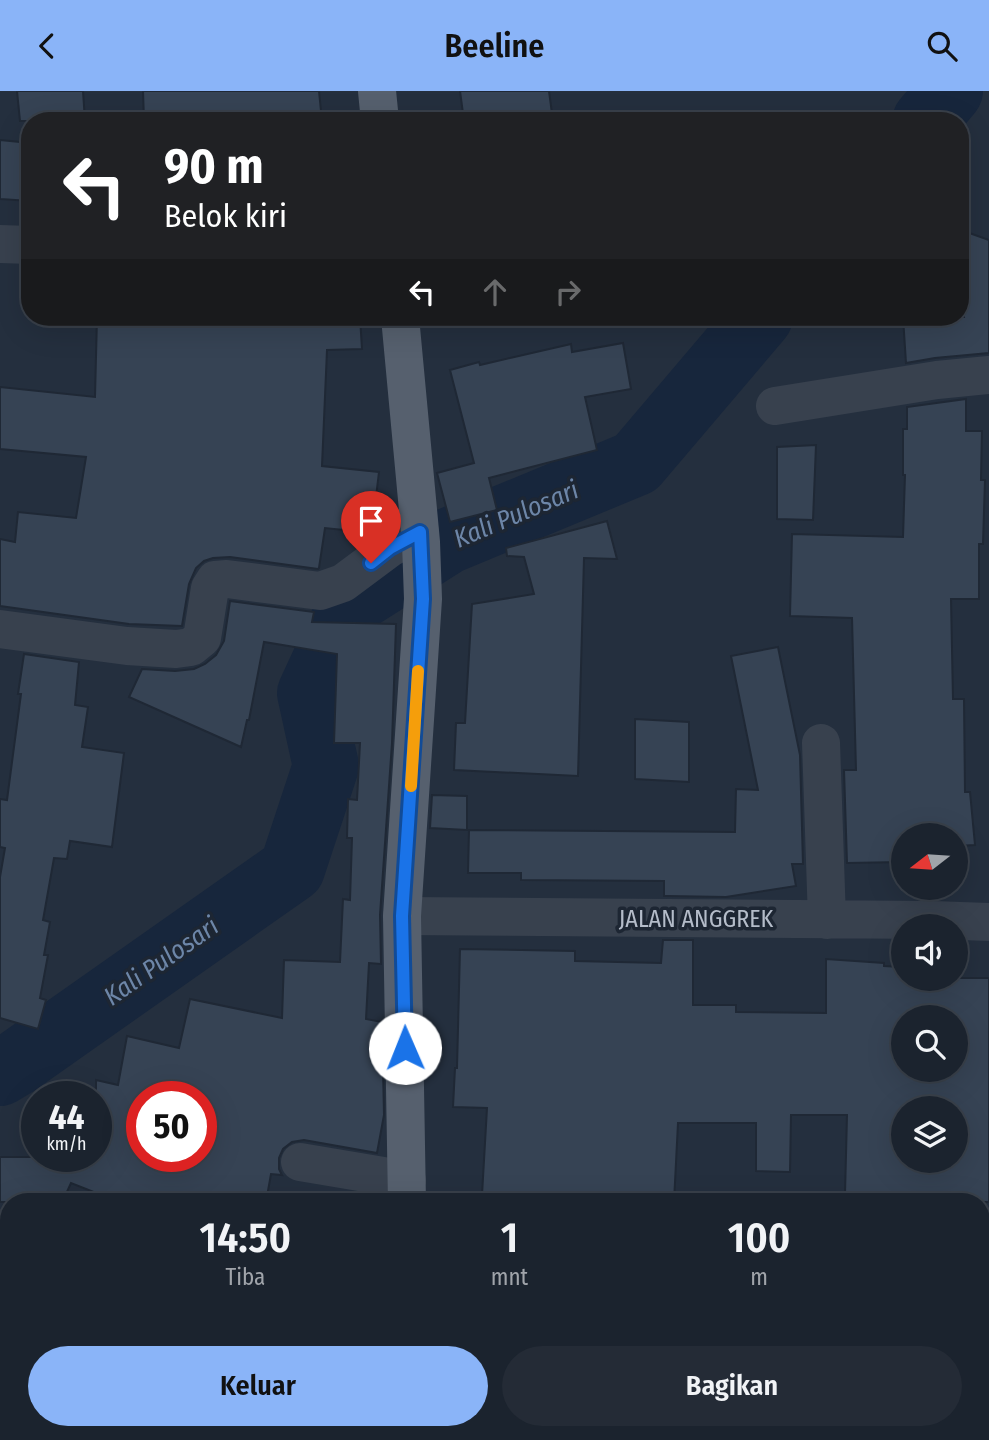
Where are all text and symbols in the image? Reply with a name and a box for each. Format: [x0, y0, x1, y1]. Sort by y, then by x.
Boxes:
icon: back [28, 27, 66, 65]
text: Beeline [445, 27, 544, 65]
icon: search [923, 27, 961, 65]
text: 90 m [164, 137, 264, 196]
icon: left [49, 140, 140, 231]
text: Belok kiri [164, 197, 287, 235]
icon: left [403, 273, 441, 311]
icon: ahead [476, 273, 514, 311]
icon: right [549, 273, 587, 311]
water label: Kali Pulosari [449, 474, 584, 555]
pin [341, 491, 401, 563]
icon: arrive [352, 502, 390, 540]
north arrow [891, 823, 968, 899]
map controls [891, 823, 968, 1173]
street label: JALAN ANGGREK [619, 905, 773, 933]
water label: Kali Pulosari [98, 910, 225, 1012]
button: sound [891, 914, 968, 991]
button: search [891, 1005, 968, 1082]
position arrow [368, 1011, 442, 1085]
speed limit sign: 50 [126, 1081, 217, 1172]
text: 44 [49, 1096, 84, 1138]
button: layers [891, 1096, 968, 1173]
text: km/h [46, 1133, 87, 1155]
text: 14:50 [200, 1213, 291, 1263]
text: 1 [501, 1213, 518, 1263]
text: 100 [728, 1213, 790, 1263]
text: Tiba [225, 1263, 265, 1291]
text: mnt [491, 1263, 528, 1291]
text: m [750, 1263, 768, 1291]
button: Keluar [28, 1346, 488, 1426]
button: Bagikan [502, 1346, 962, 1426]

